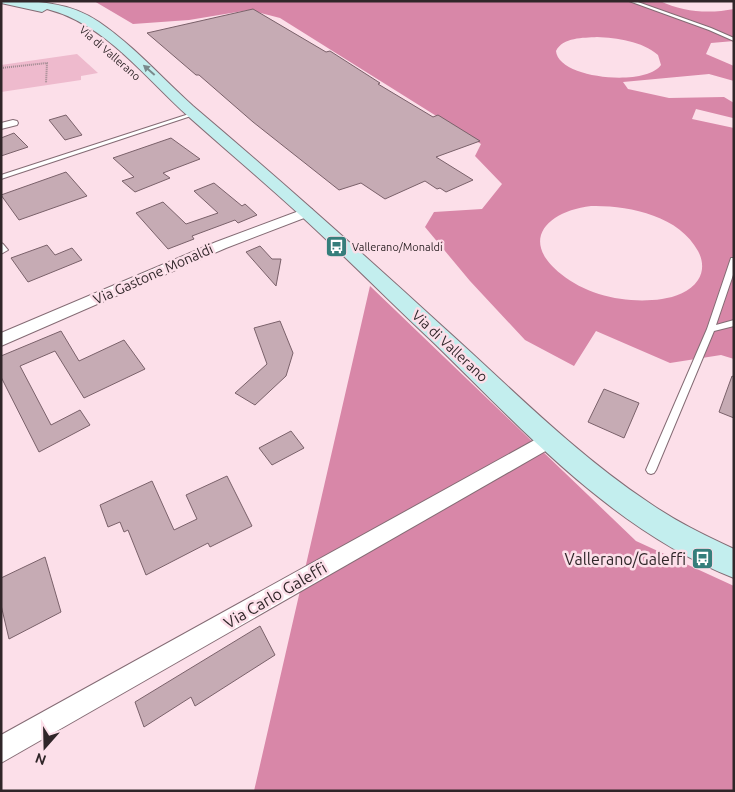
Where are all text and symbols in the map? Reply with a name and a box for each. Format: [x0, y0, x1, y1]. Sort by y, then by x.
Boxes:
street label: Via di Vallerano [77, 23, 143, 83]
one-way arrow [142, 64, 155, 75]
bus stop icon: Vallerano/Monaldi [324, 235, 348, 259]
street label: Via Gastone Monaldi [91, 240, 215, 308]
place label: Vallerano/Monaldi [352, 241, 443, 253]
street label: Via di Vallerano [409, 307, 491, 385]
bus stop icon: Vallerano/Galeffi [690, 547, 714, 571]
place label: Vallerano/Galeffi [565, 550, 686, 568]
street label: Via Carlo Galeffi [220, 558, 330, 632]
north arrow [20, 722, 70, 772]
text: N [33, 750, 48, 769]

